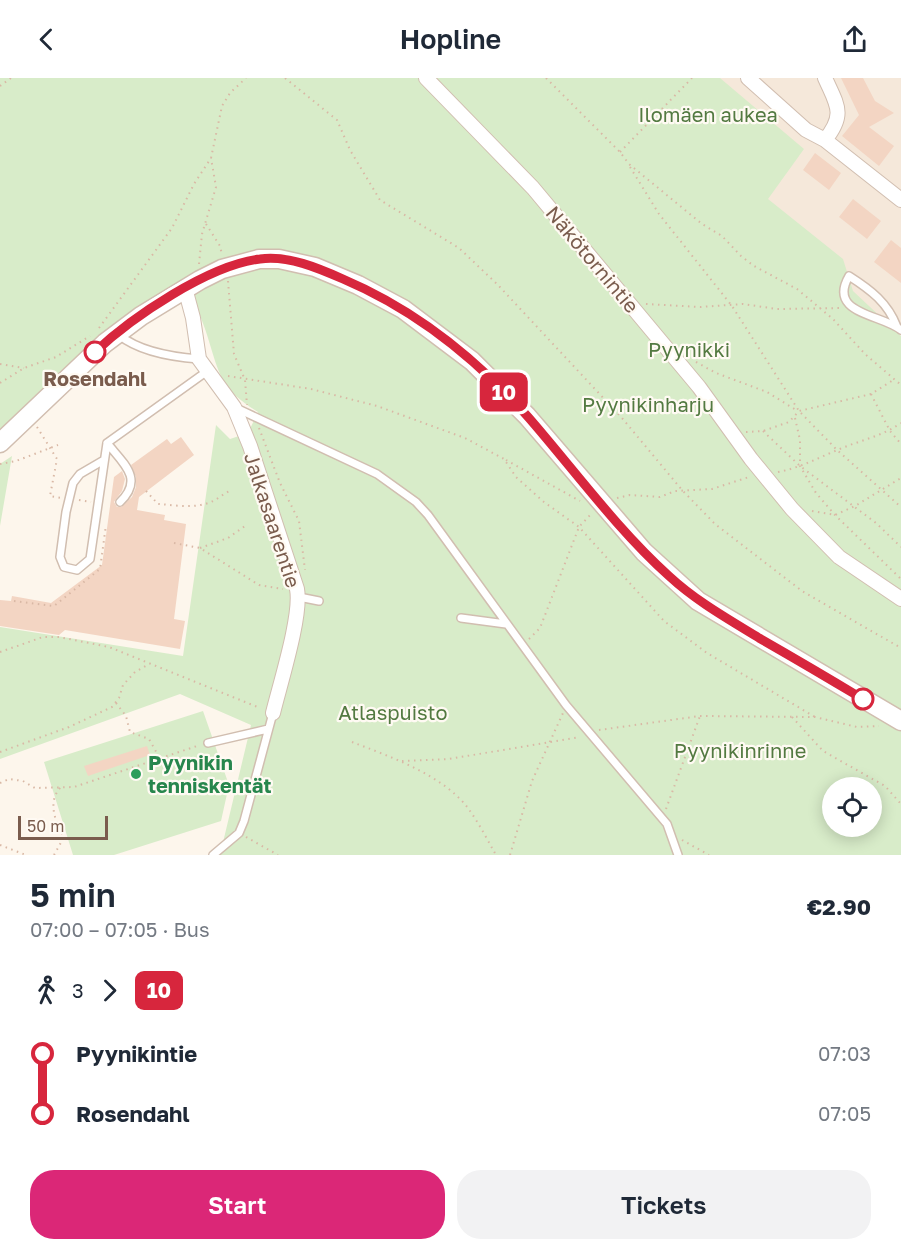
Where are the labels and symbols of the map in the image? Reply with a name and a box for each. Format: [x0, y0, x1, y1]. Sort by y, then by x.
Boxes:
park label: Ilomäen aukea [638, 102, 778, 126]
street label: Näkötornintie [541, 201, 645, 317]
park label: Pyynikki [648, 337, 730, 361]
marker: Rosendahl [84, 341, 106, 363]
place label: Rosendahl [43, 366, 147, 390]
line badge: 10 [477, 372, 531, 412]
park label: Pyynikinharju [582, 392, 714, 416]
street label: Jalkasaarentie [240, 449, 306, 591]
unlabelled marker [852, 688, 874, 710]
park label: Atlaspuisto [338, 700, 448, 724]
park label: Pyynikinrinne [674, 738, 806, 762]
place label: Pyynikin tenniskentät [148, 750, 271, 797]
marker: Pyynikin tenniskentät [129, 767, 143, 781]
scale bar [18, 813, 108, 840]

